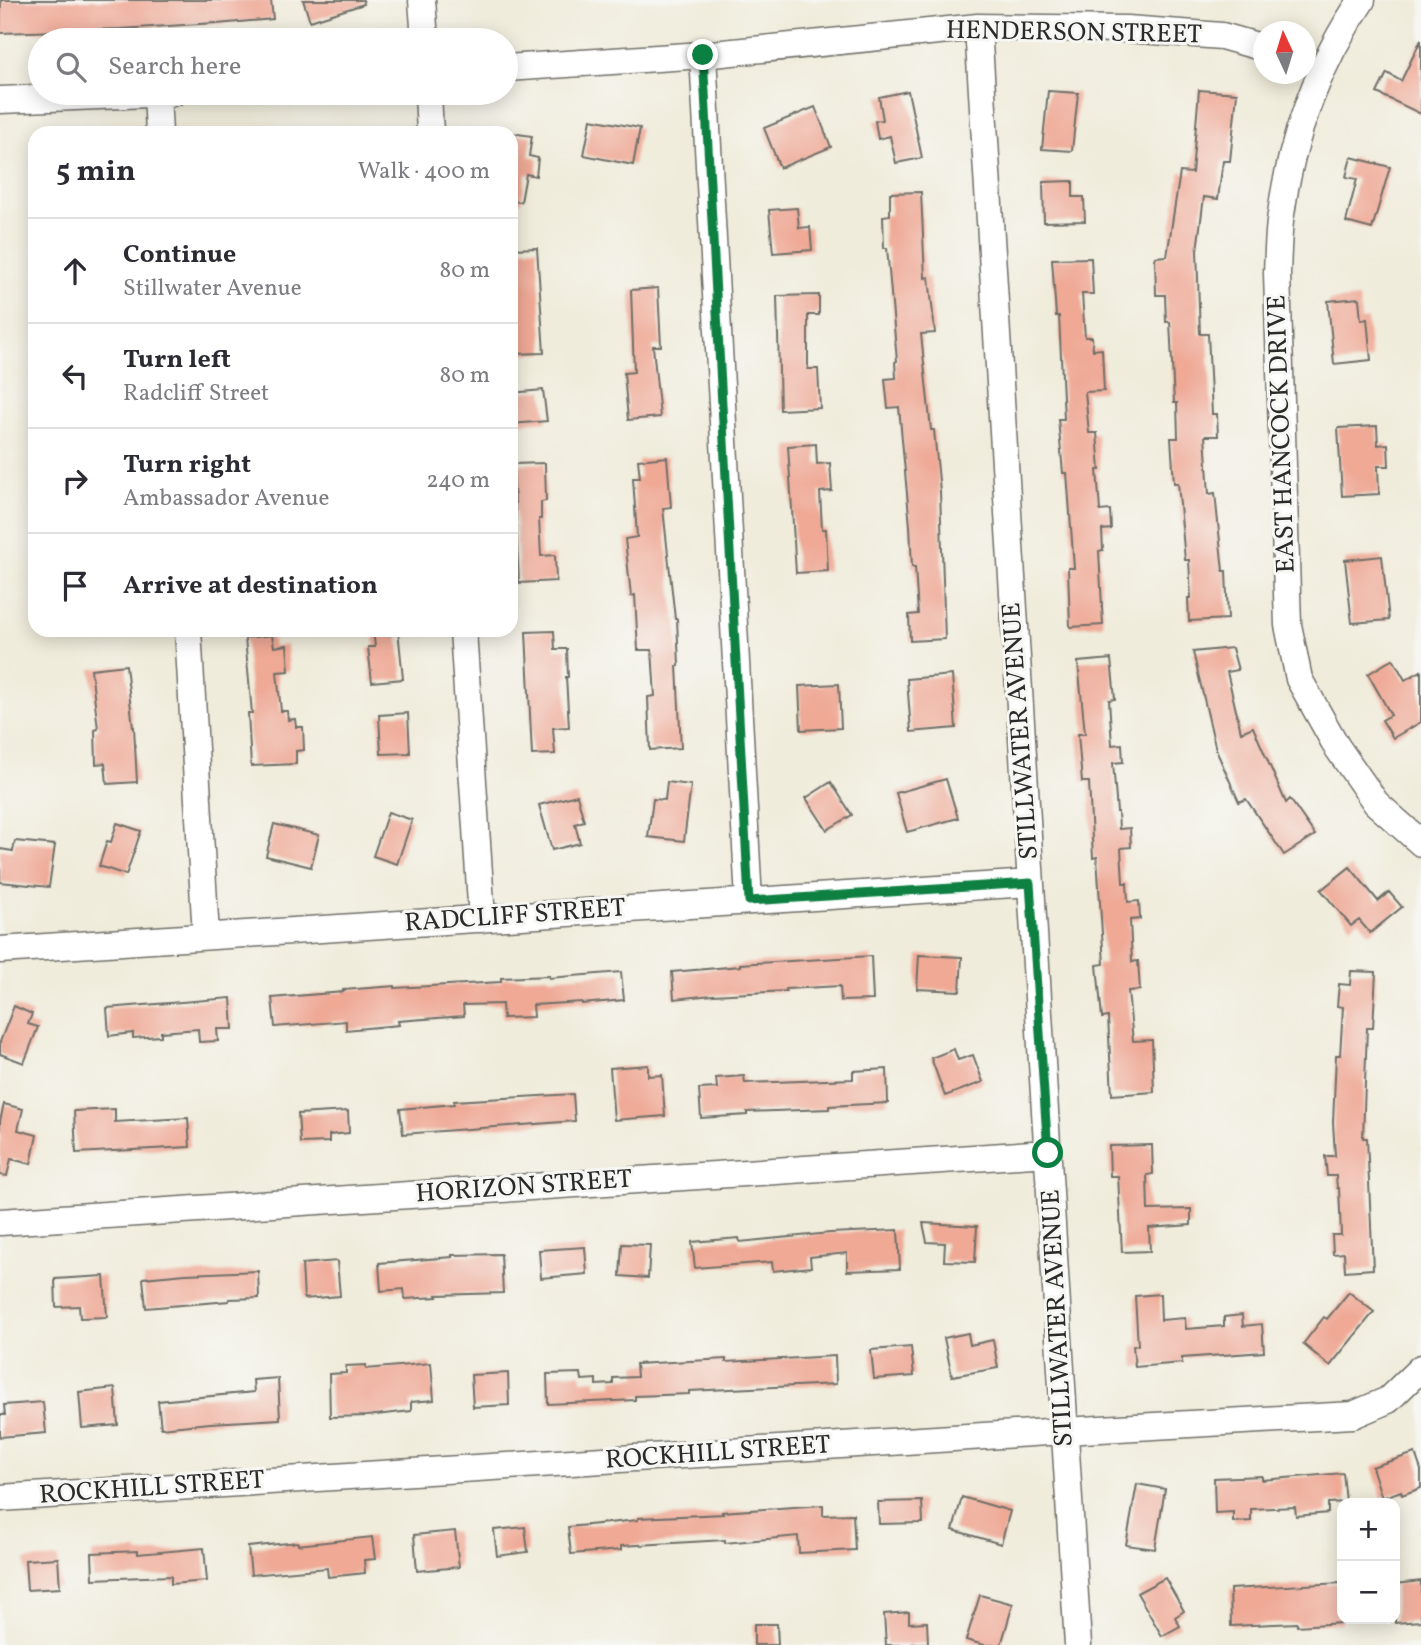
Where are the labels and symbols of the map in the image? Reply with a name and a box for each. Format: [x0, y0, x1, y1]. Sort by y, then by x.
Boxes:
street label: HENDERSON STREET [946, 13, 1202, 53]
north arrow [1253, 21, 1316, 84]
route end [687, 39, 718, 70]
street label: EAST HANCOCK DRIVE [1259, 294, 1305, 574]
street label: STILLWATER AVENUE [994, 601, 1048, 861]
street label: RADCLIFF STREET [403, 890, 627, 942]
route start [1032, 1137, 1063, 1168]
street label: HORIZON STREET [414, 1161, 634, 1213]
street label: STILLWATER AVENUE [1033, 1188, 1083, 1448]
street label: ROCKHILL STREET [604, 1427, 832, 1479]
street label: ROCKHILL STREET [38, 1462, 266, 1514]

